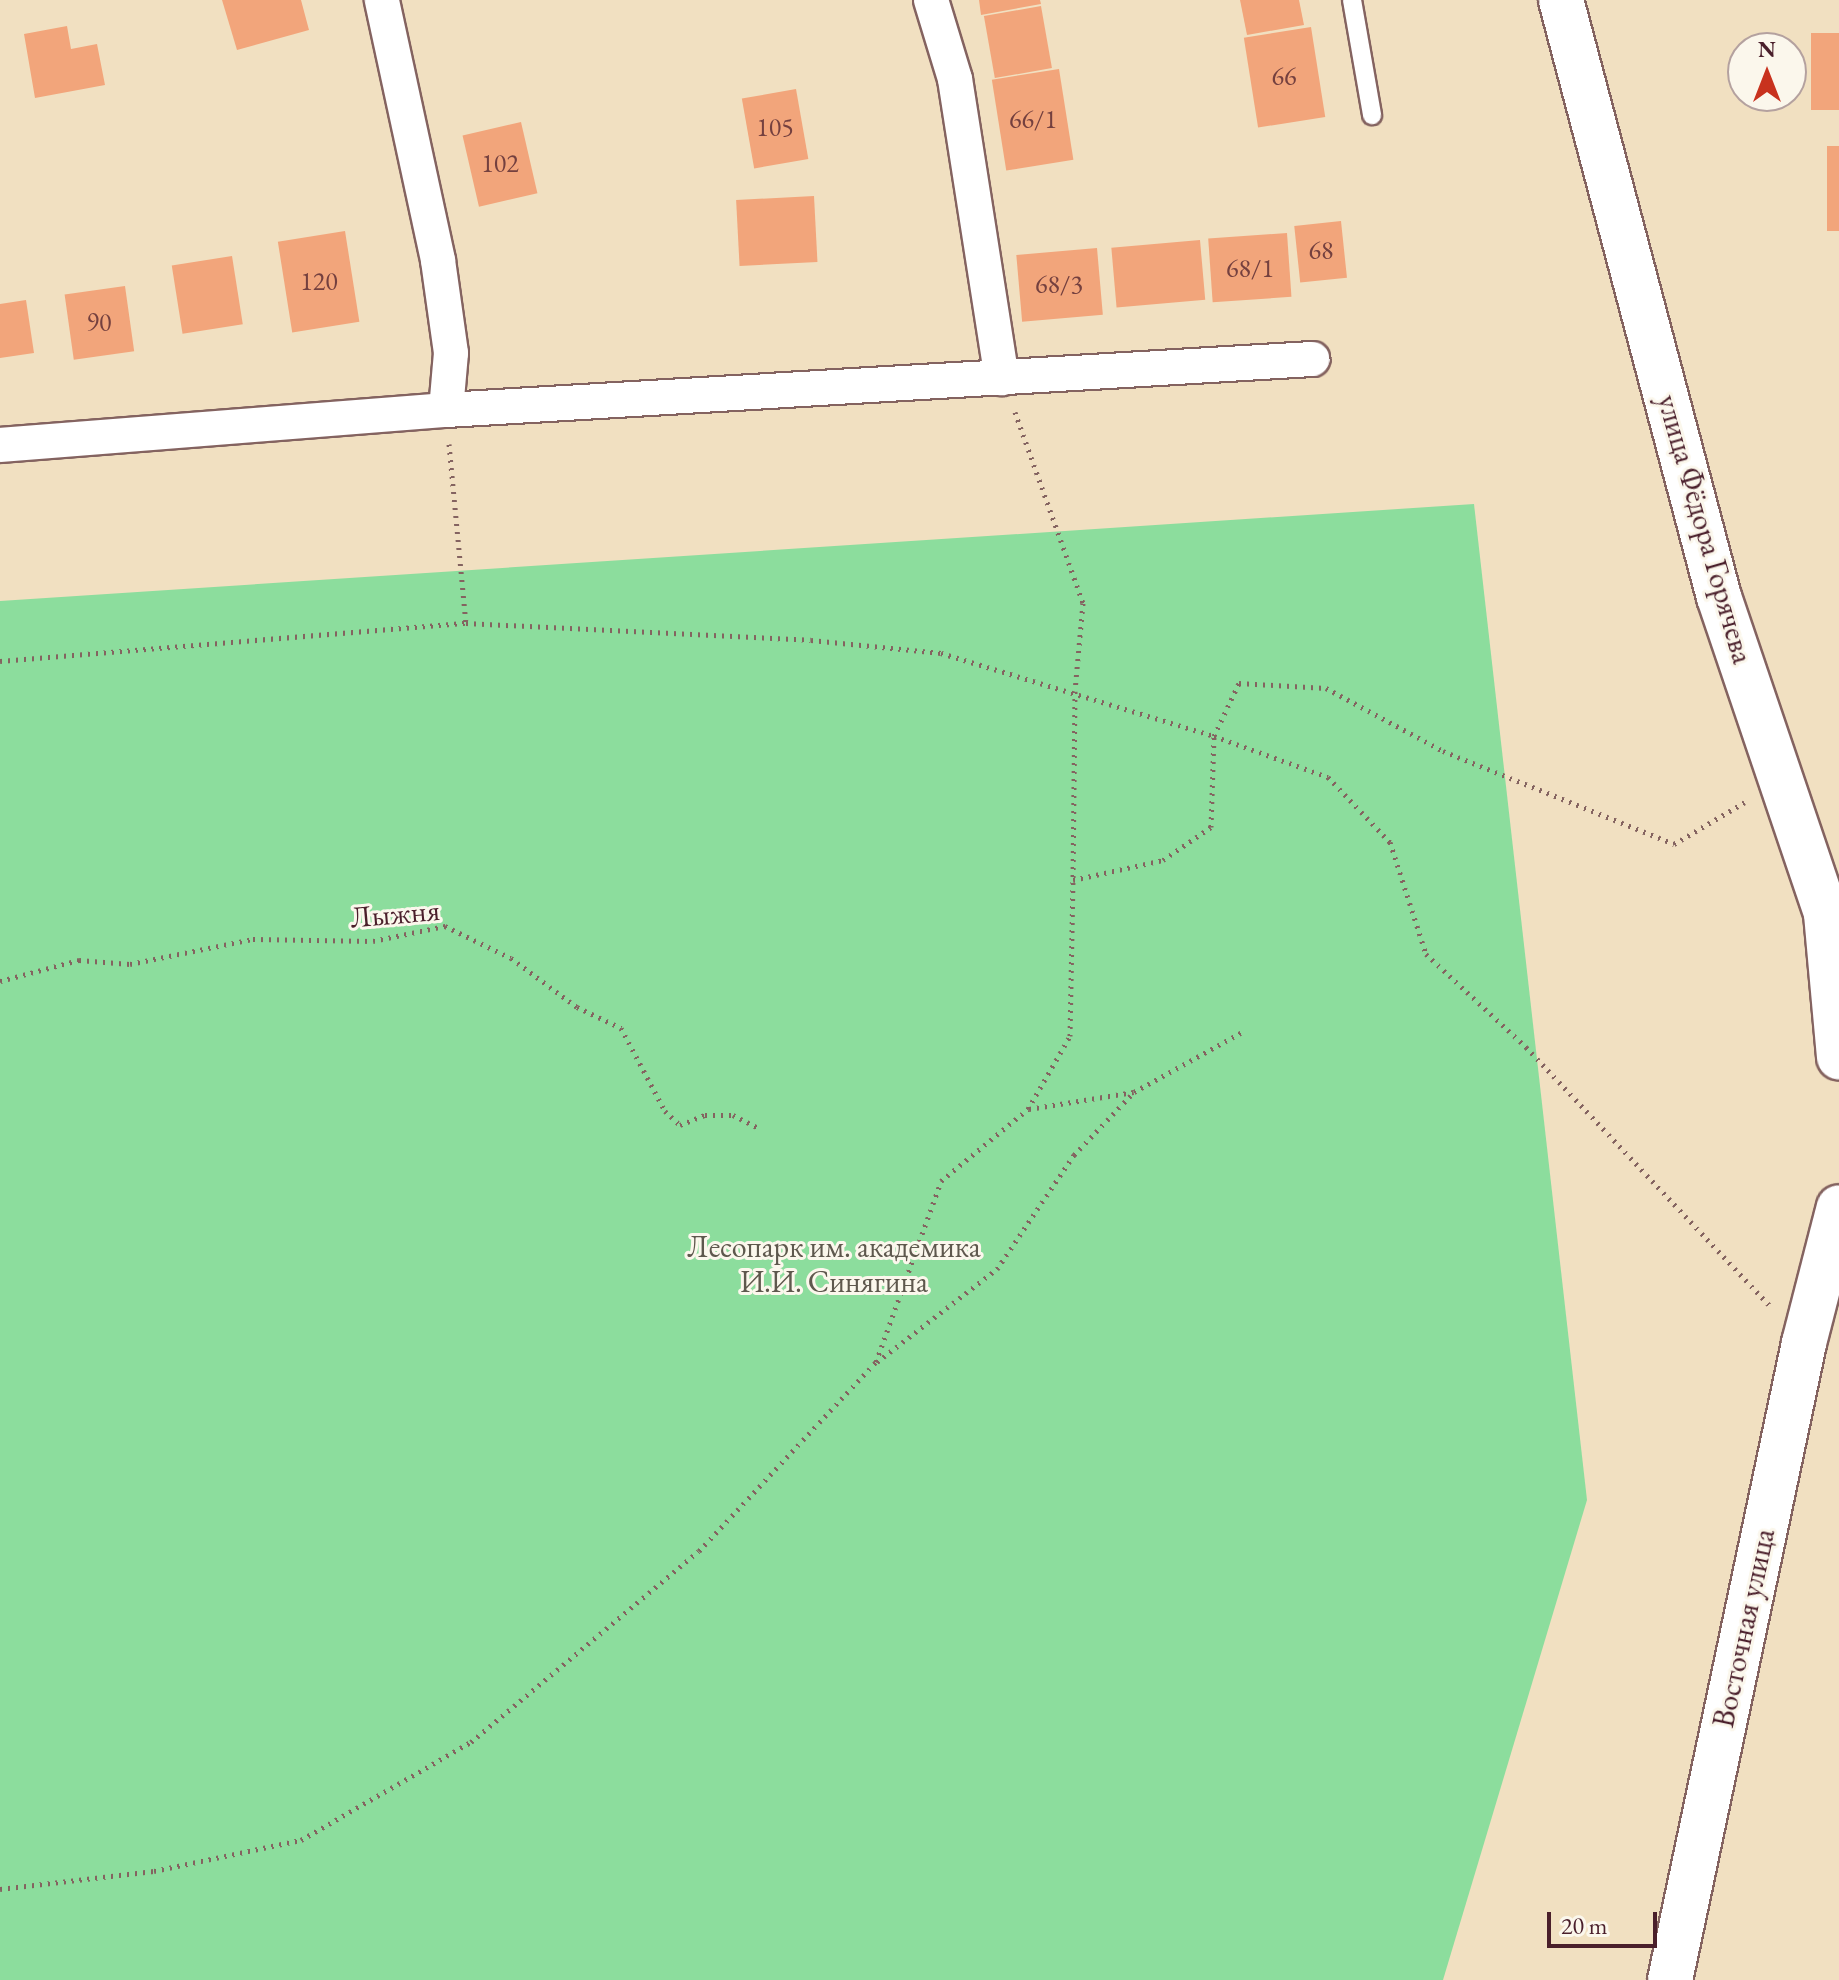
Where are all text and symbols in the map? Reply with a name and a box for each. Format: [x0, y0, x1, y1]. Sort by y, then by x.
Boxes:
north arrow [1727, 32, 1807, 112]
text: N [1758, 35, 1776, 64]
house number: 66 [1272, 61, 1296, 93]
house number: 66/1 [1009, 104, 1057, 136]
house number: 105 [756, 112, 794, 144]
house number: 102 [481, 148, 519, 180]
house number: 68 [1309, 235, 1333, 267]
house number: 68/1 [1226, 253, 1274, 285]
house number: 120 [300, 266, 338, 298]
house number: 68/3 [1035, 269, 1083, 301]
house number: 90 [87, 307, 111, 339]
street label: улица Фёдора Горячева [1649, 390, 1761, 668]
street label: Лыжня [349, 892, 441, 936]
park label: Лесопарк им. академика И.И. Синягина [687, 1229, 981, 1300]
street label: Восточная улица [1705, 1525, 1783, 1731]
scale bar [1551, 1896, 1661, 1946]
text: 20 m [1561, 1910, 1608, 1941]

